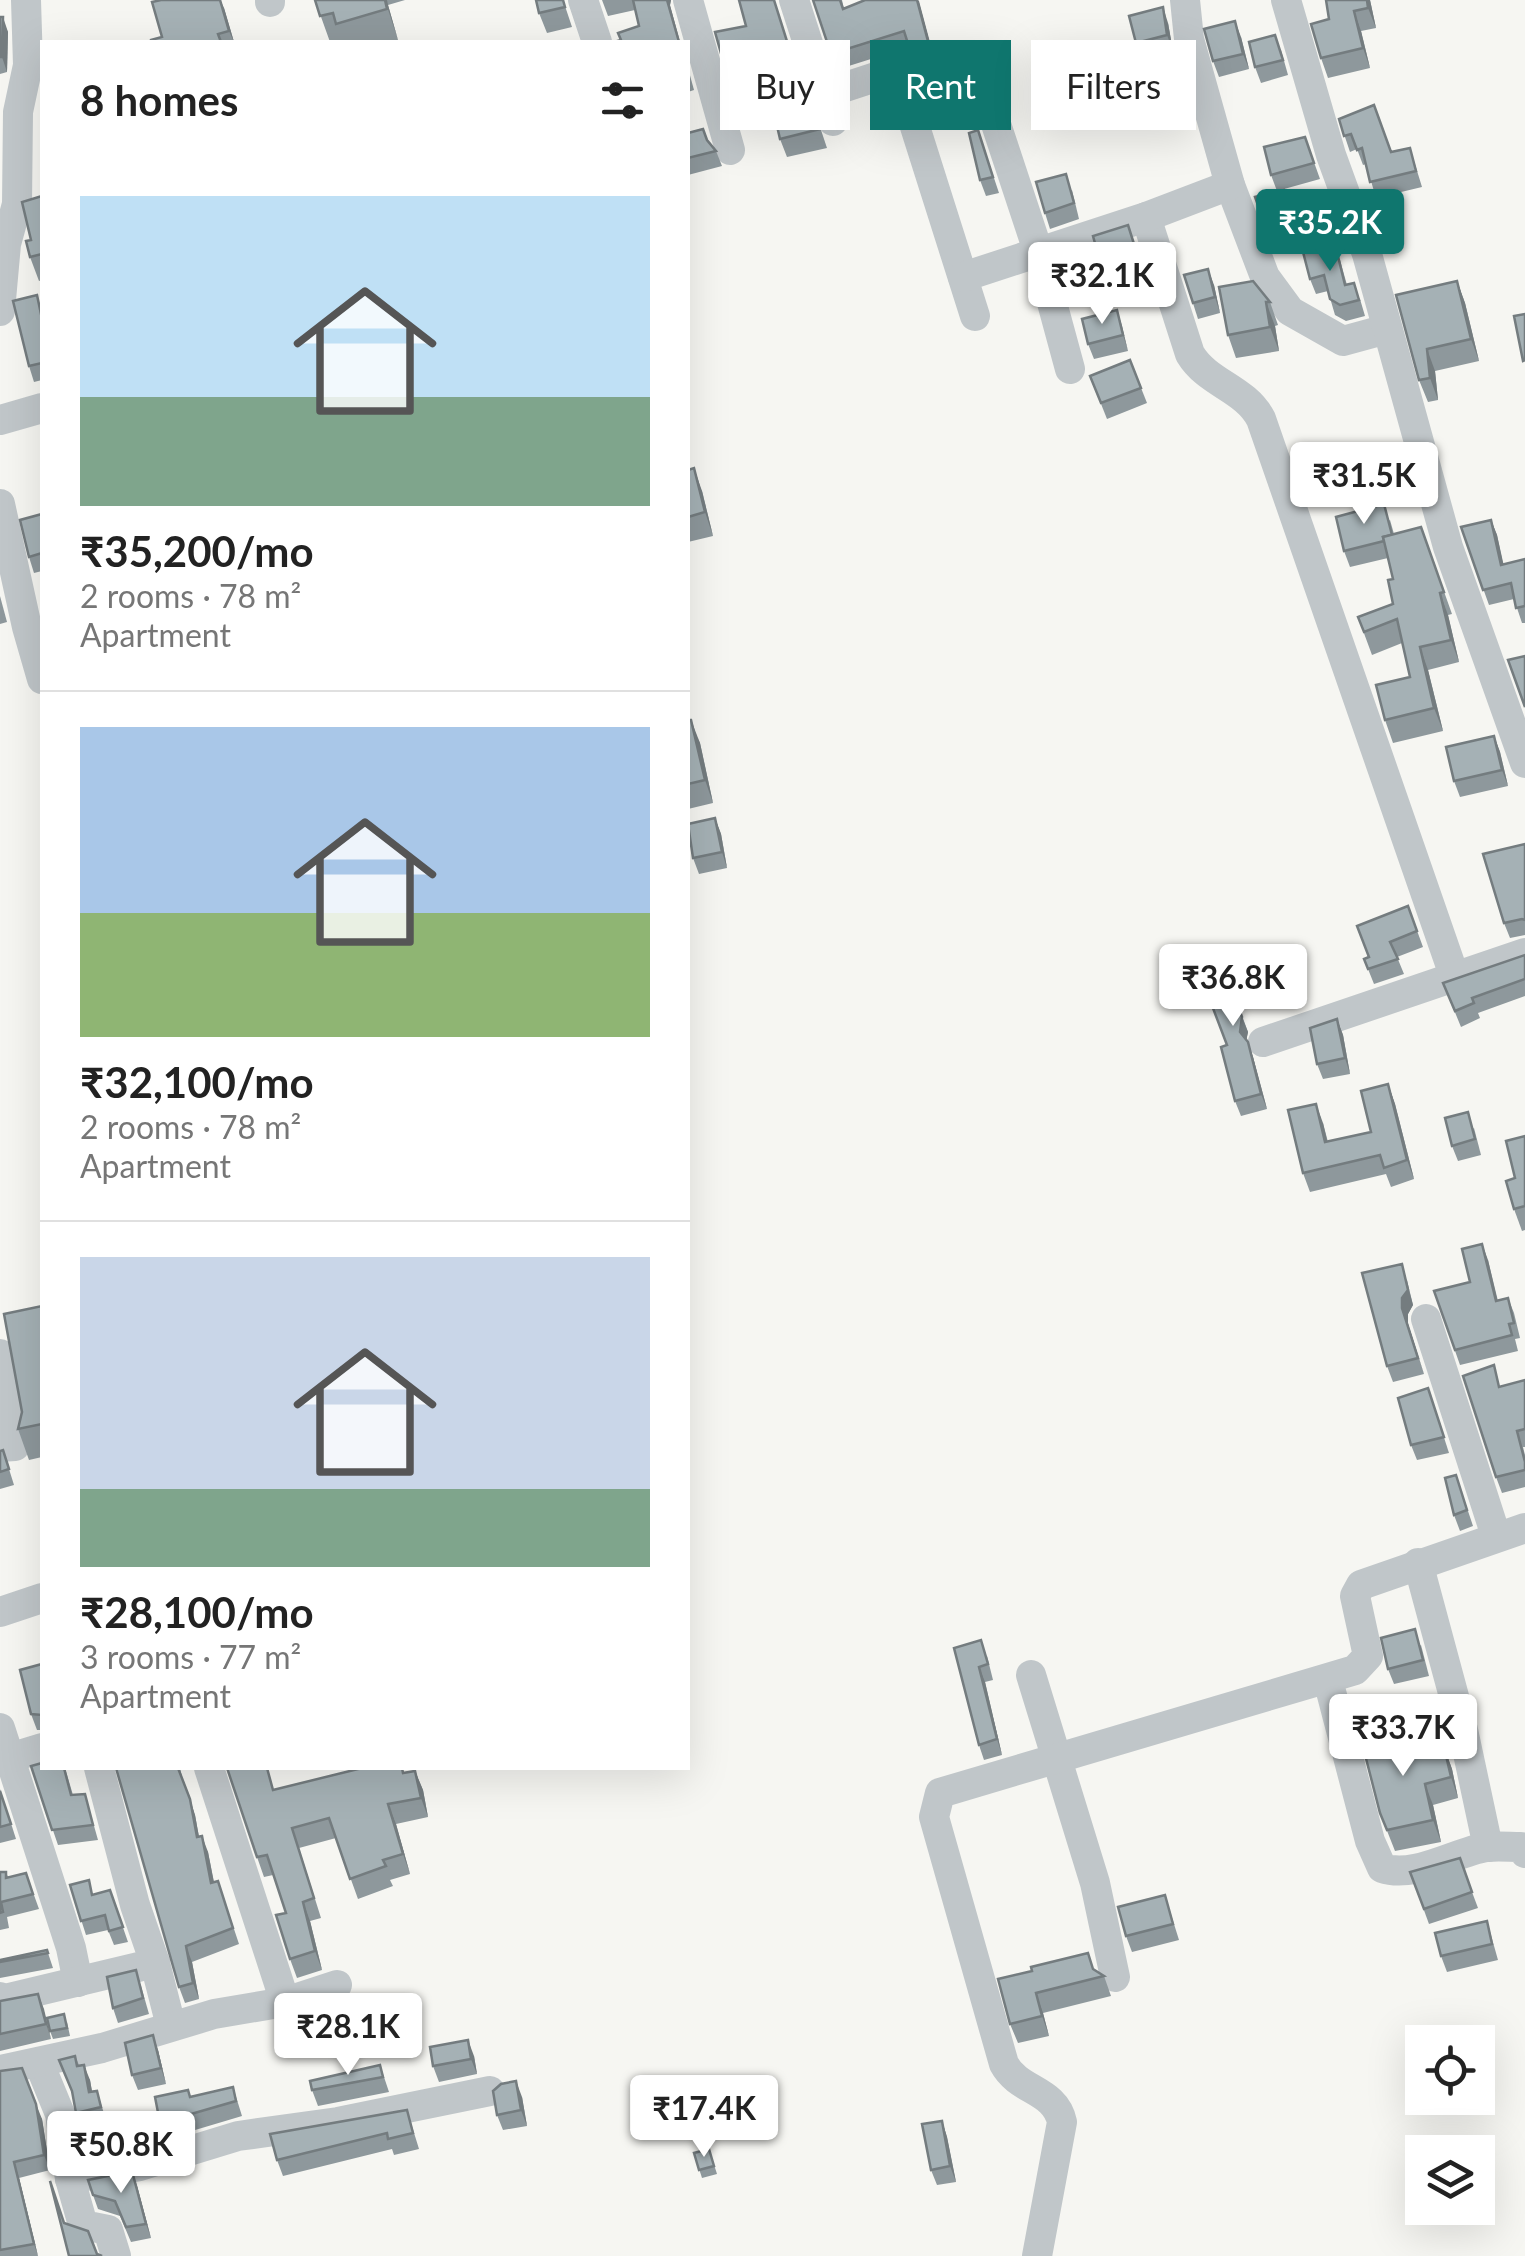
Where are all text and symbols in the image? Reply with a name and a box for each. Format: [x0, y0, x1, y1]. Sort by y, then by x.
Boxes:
chip: Buy [720, 40, 850, 130]
chip: Rent [870, 40, 1011, 130]
chip: Filters [1031, 40, 1196, 130]
icon: filters [595, 73, 650, 128]
text: 8 homes [80, 75, 238, 125]
pin: ₹35.2K [1249, 189, 1411, 274]
text: ₹35.2K [1278, 202, 1382, 241]
pin: ₹32.1K [1021, 242, 1183, 327]
text: ₹32.1K [1050, 255, 1154, 294]
icon: home [275, 261, 455, 441]
pin: ₹31.5K [1283, 442, 1445, 527]
text: ₹31.5K [1312, 455, 1416, 494]
text: ₹35,200/mo [80, 526, 314, 576]
text: 2 rooms · 78 m² [80, 576, 301, 615]
text: Apartment [80, 615, 231, 654]
icon: home [275, 792, 455, 972]
pin: ₹36.8K [1152, 944, 1314, 1029]
text: ₹36.8K [1181, 957, 1285, 996]
text: ₹32,100/mo [80, 1057, 314, 1107]
text: 2 rooms · 78 m² [80, 1107, 301, 1146]
text: Apartment [80, 1146, 231, 1185]
icon: home [275, 1322, 455, 1502]
text: ₹28,100/mo [80, 1587, 314, 1637]
text: 3 rooms · 77 m² [80, 1637, 301, 1676]
text: Apartment [80, 1676, 231, 1715]
pin: ₹33.7K [1322, 1694, 1484, 1779]
text: ₹33.7K [1351, 1707, 1455, 1746]
pin: ₹28.1K [267, 1993, 429, 2078]
text: ₹28.1K [296, 2006, 400, 2045]
map controls [1405, 2025, 1495, 2225]
button: locate [1405, 2025, 1495, 2115]
pin: ₹17.4K [623, 2075, 785, 2160]
text: ₹17.4K [652, 2088, 756, 2127]
pin: ₹50.8K [40, 2111, 202, 2196]
text: ₹50.8K [69, 2124, 173, 2163]
button: layers [1405, 2135, 1495, 2225]

